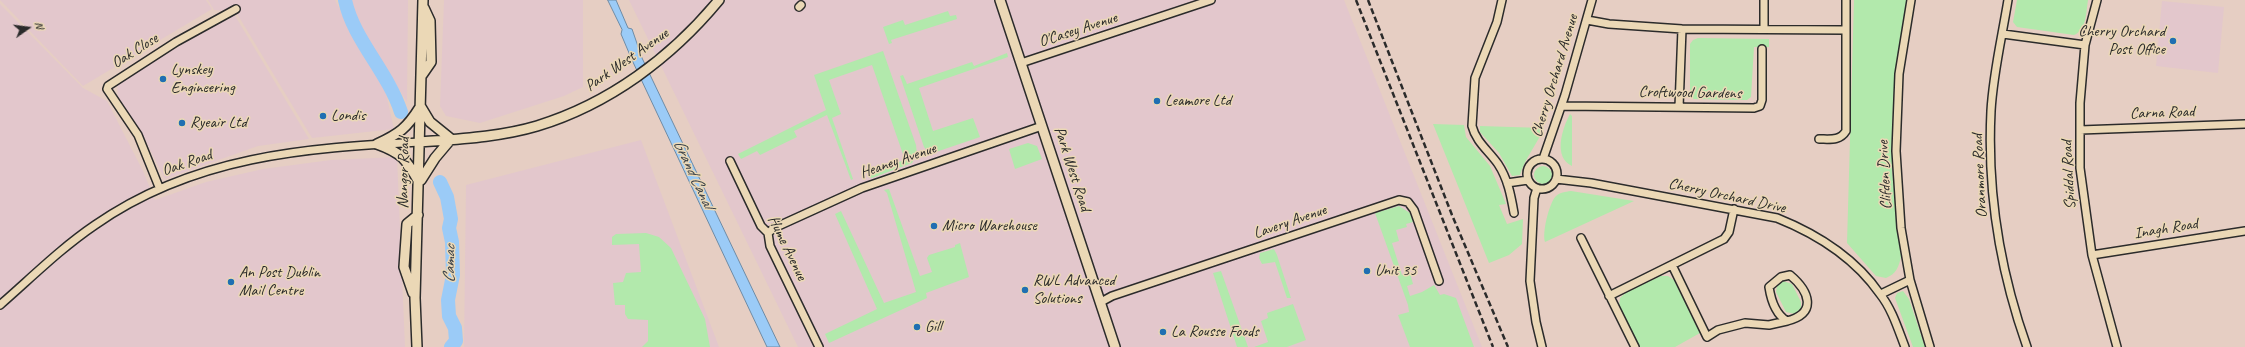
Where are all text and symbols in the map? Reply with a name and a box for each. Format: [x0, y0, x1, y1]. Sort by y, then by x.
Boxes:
north arrow [8, 8, 48, 48]
street label: O'Casey Avenue [1036, 8, 1120, 52]
street label: Cherry Orchard Avenue [1527, 12, 1583, 140]
text: N [32, 20, 47, 30]
place label: Cherry Orchard Post Office [2078, 22, 2165, 60]
street label: Park West Avenue [582, 24, 672, 96]
street label: Oak Close [108, 29, 162, 73]
marker: Cherry Orchard Post Office [2168, 36, 2178, 46]
place label: Lynskey Engineering [171, 60, 235, 98]
marker: Lynskey Engineering [158, 74, 168, 84]
street label: Croftwood Gardens [1638, 83, 1742, 103]
place label: Leamore Ltd [1165, 91, 1231, 111]
marker: Leamore Ltd [1152, 96, 1162, 106]
street label: Carna Road [2129, 102, 2195, 124]
place label: Londis [331, 106, 365, 126]
marker: Londis [318, 111, 328, 121]
place label: Ryeair Ltd [190, 113, 247, 133]
marker: Ryeair Ltd [177, 118, 187, 128]
street label: Park West Road [1049, 124, 1095, 214]
street label: Oranmore Road [1968, 134, 1992, 218]
street label: Nangor Road [394, 137, 414, 209]
water label: Grand Canal [668, 137, 718, 211]
street label: Heaney Avenue [857, 139, 939, 183]
street label: Clifden Drive [1874, 140, 1896, 210]
street label: Spiddal Road [2058, 140, 2080, 210]
street label: Oak Road [160, 146, 214, 180]
street label: Cherry Orchard Drive [1667, 174, 1787, 218]
street label: Lavery Avenue [1251, 201, 1329, 243]
street label: Hume Avenue [763, 212, 811, 284]
street label: Inagh Road [2133, 215, 2199, 243]
place label: Micro Warehouse [942, 216, 1037, 236]
marker: Micro Warehouse [929, 221, 939, 231]
water label: Camac [439, 245, 461, 283]
place label: Unit 35 [1375, 261, 1416, 281]
place label: An Post Dublin Mail Centre [239, 263, 320, 301]
marker: Unit 35 [1362, 266, 1372, 276]
place label: RWL Advanced Solutions [1033, 271, 1115, 309]
marker: An Post Dublin Mail Centre [226, 277, 236, 287]
marker: RWL Advanced Solutions [1020, 285, 1030, 295]
place label: Gill [925, 317, 941, 337]
marker: Gill [912, 322, 922, 332]
place label: La Rousse Foods [1171, 322, 1259, 342]
marker: La Rousse Foods [1158, 327, 1168, 337]

